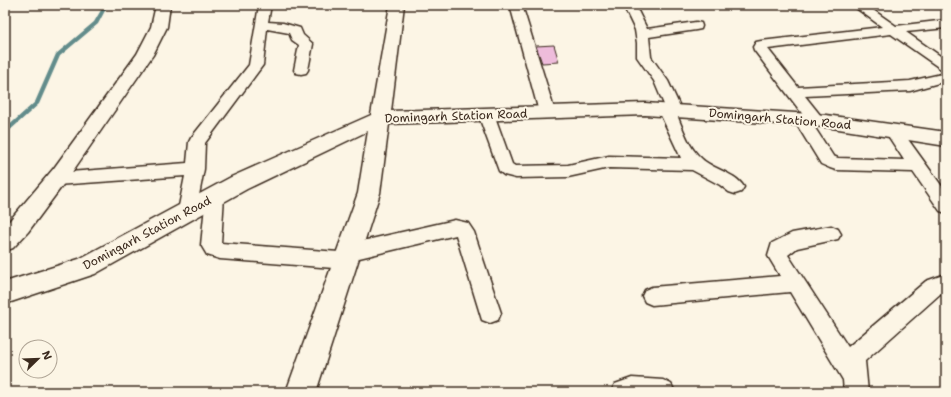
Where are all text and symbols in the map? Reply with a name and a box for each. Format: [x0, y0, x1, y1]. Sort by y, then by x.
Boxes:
street label: Domingarh Station Road [384, 105, 528, 126]
street label: Domingarh Station Road [708, 105, 852, 133]
street label: Domingarh Station Road [80, 192, 214, 274]
north arrow [18, 339, 58, 379]
text: N [38, 348, 55, 362]

